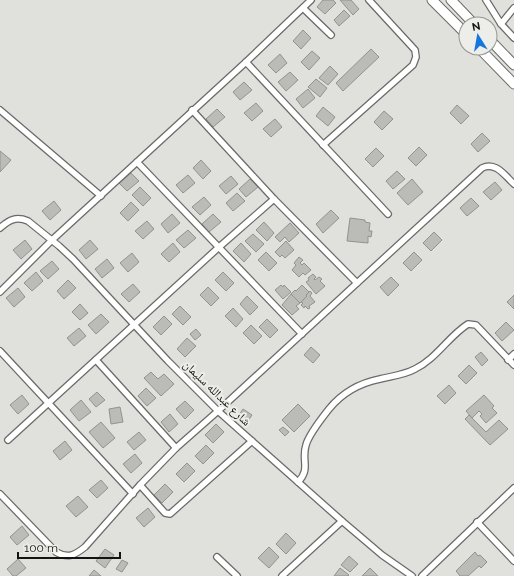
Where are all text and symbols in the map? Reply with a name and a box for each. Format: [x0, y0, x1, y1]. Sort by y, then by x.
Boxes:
north arrow [458, 16, 498, 56]
text: N [471, 19, 482, 34]
street label: شارع عبدالله سليمان [180, 357, 254, 429]
scale bar [18, 534, 120, 560]
text: 100 m [24, 541, 58, 555]

